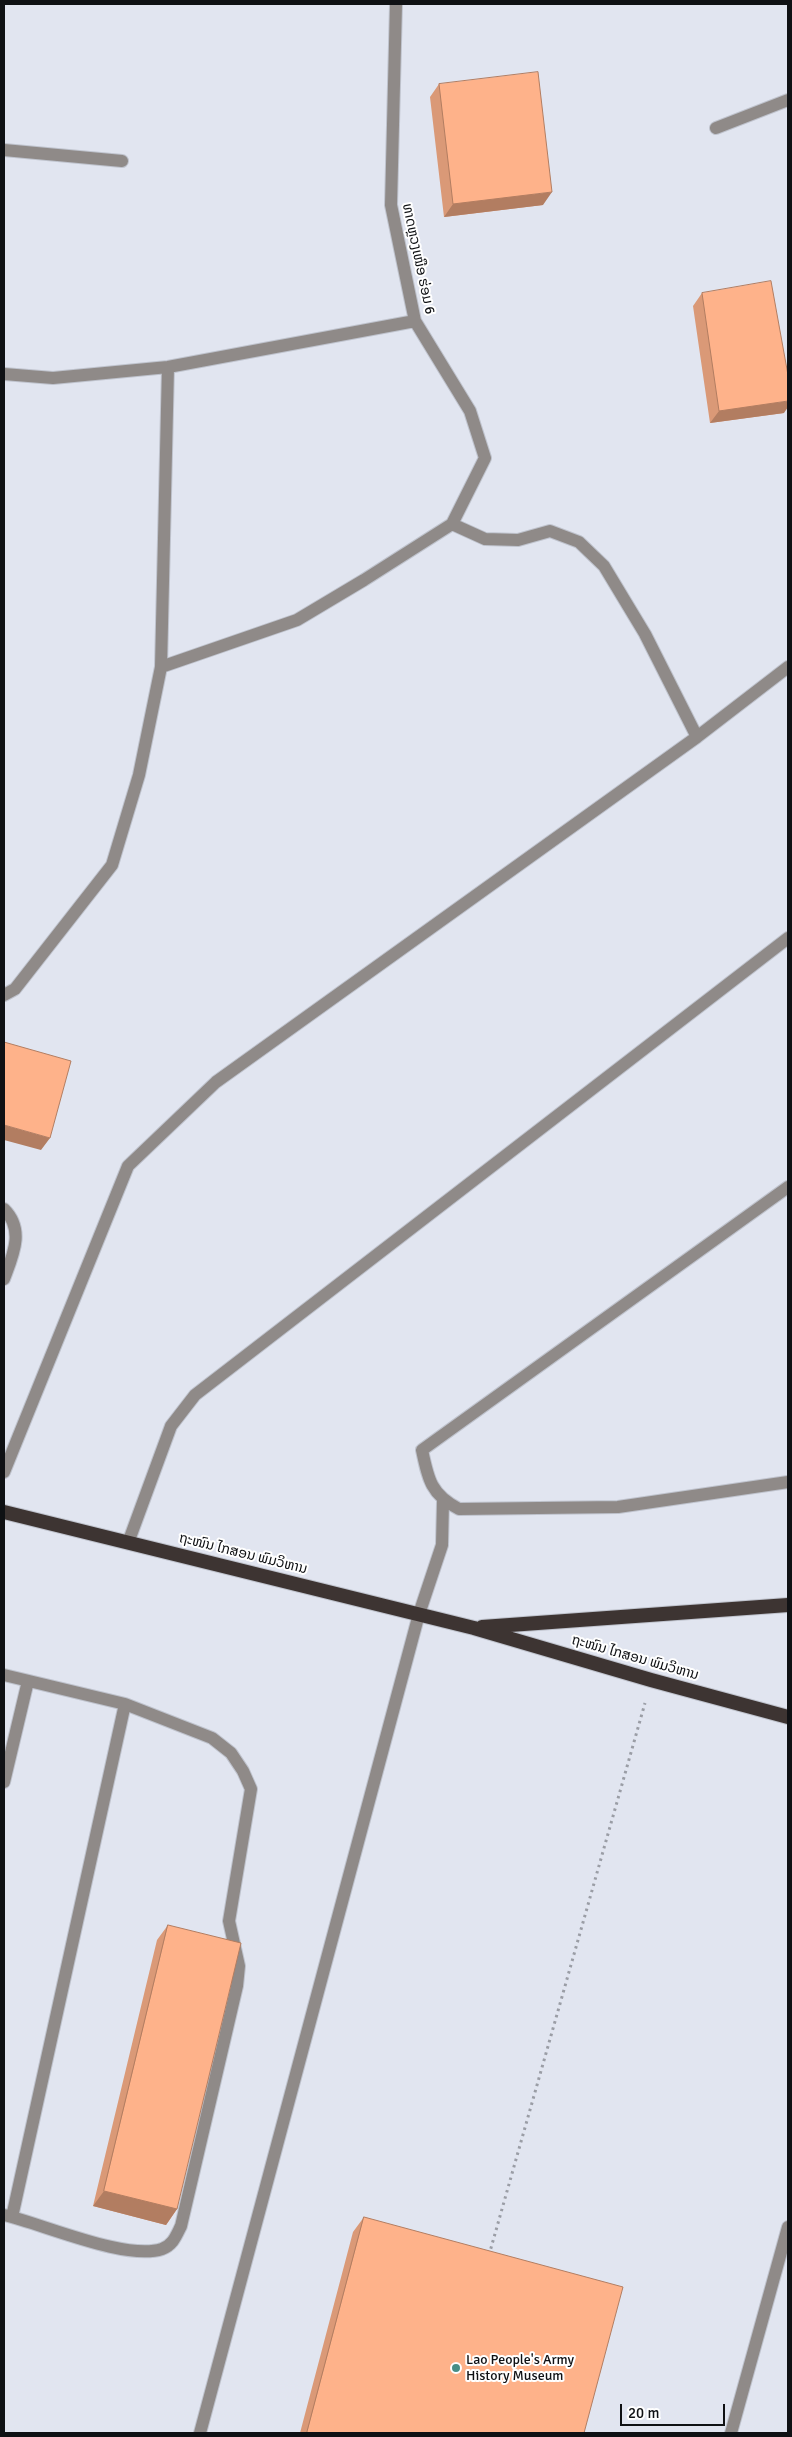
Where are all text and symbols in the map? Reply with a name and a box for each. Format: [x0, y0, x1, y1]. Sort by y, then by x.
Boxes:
street label: ທາດຫຼວງເໜືອ ຮ່ອມ 6 [398, 202, 438, 316]
street label: ຖະໜົນ ໄກສອນ ພົມວິຫານ [177, 1530, 309, 1578]
street label: ຖະໜົນ ໄກສອນ ພົມວິຫານ [569, 1632, 701, 1684]
place label: Lao People's Army History Museum [466, 2352, 574, 2384]
marker: Lao People's Army History Museum [450, 2362, 462, 2374]
scale bar [622, 2394, 727, 2426]
text: 20 m [628, 2404, 659, 2422]

